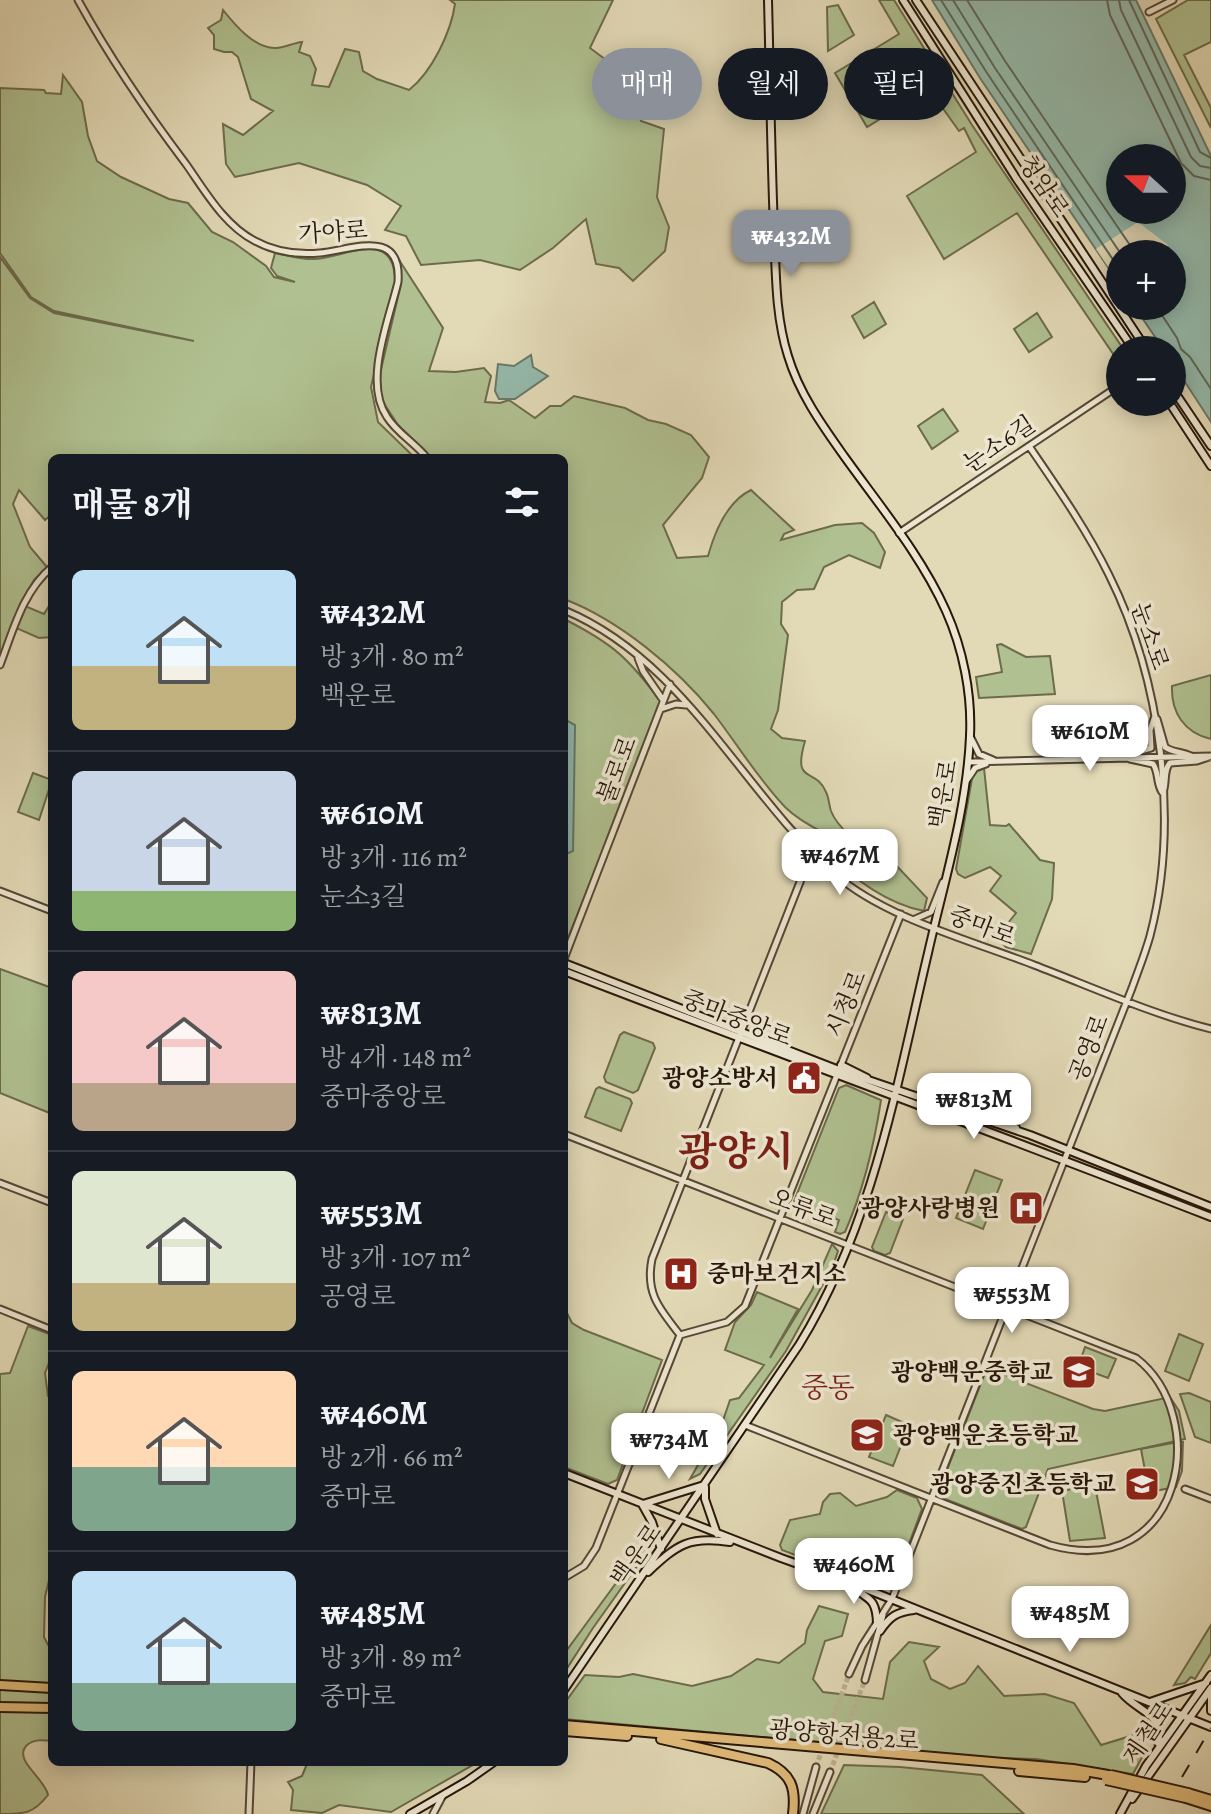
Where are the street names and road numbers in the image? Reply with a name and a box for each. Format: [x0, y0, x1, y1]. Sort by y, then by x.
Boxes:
street label: 청암로 [1011, 148, 1077, 224]
street label: 가야로 [297, 214, 369, 250]
street label: 눈소6길 [957, 408, 1041, 480]
street label: 눈소로 [1124, 598, 1176, 674]
street label: 불로로 [590, 732, 644, 808]
street label: 백운로 [921, 757, 965, 831]
street label: 중마로 [944, 899, 1020, 953]
street label: 시청로 [818, 966, 874, 1042]
street label: 중마중앙로 [677, 982, 797, 1054]
street label: 공영로 [1062, 1010, 1116, 1086]
street label: 오류로 [765, 1181, 841, 1235]
street label: 백운로 [603, 1517, 669, 1593]
street label: 제철로 [1115, 1695, 1181, 1771]
street label: 광양항전용2로 [768, 1713, 920, 1757]

